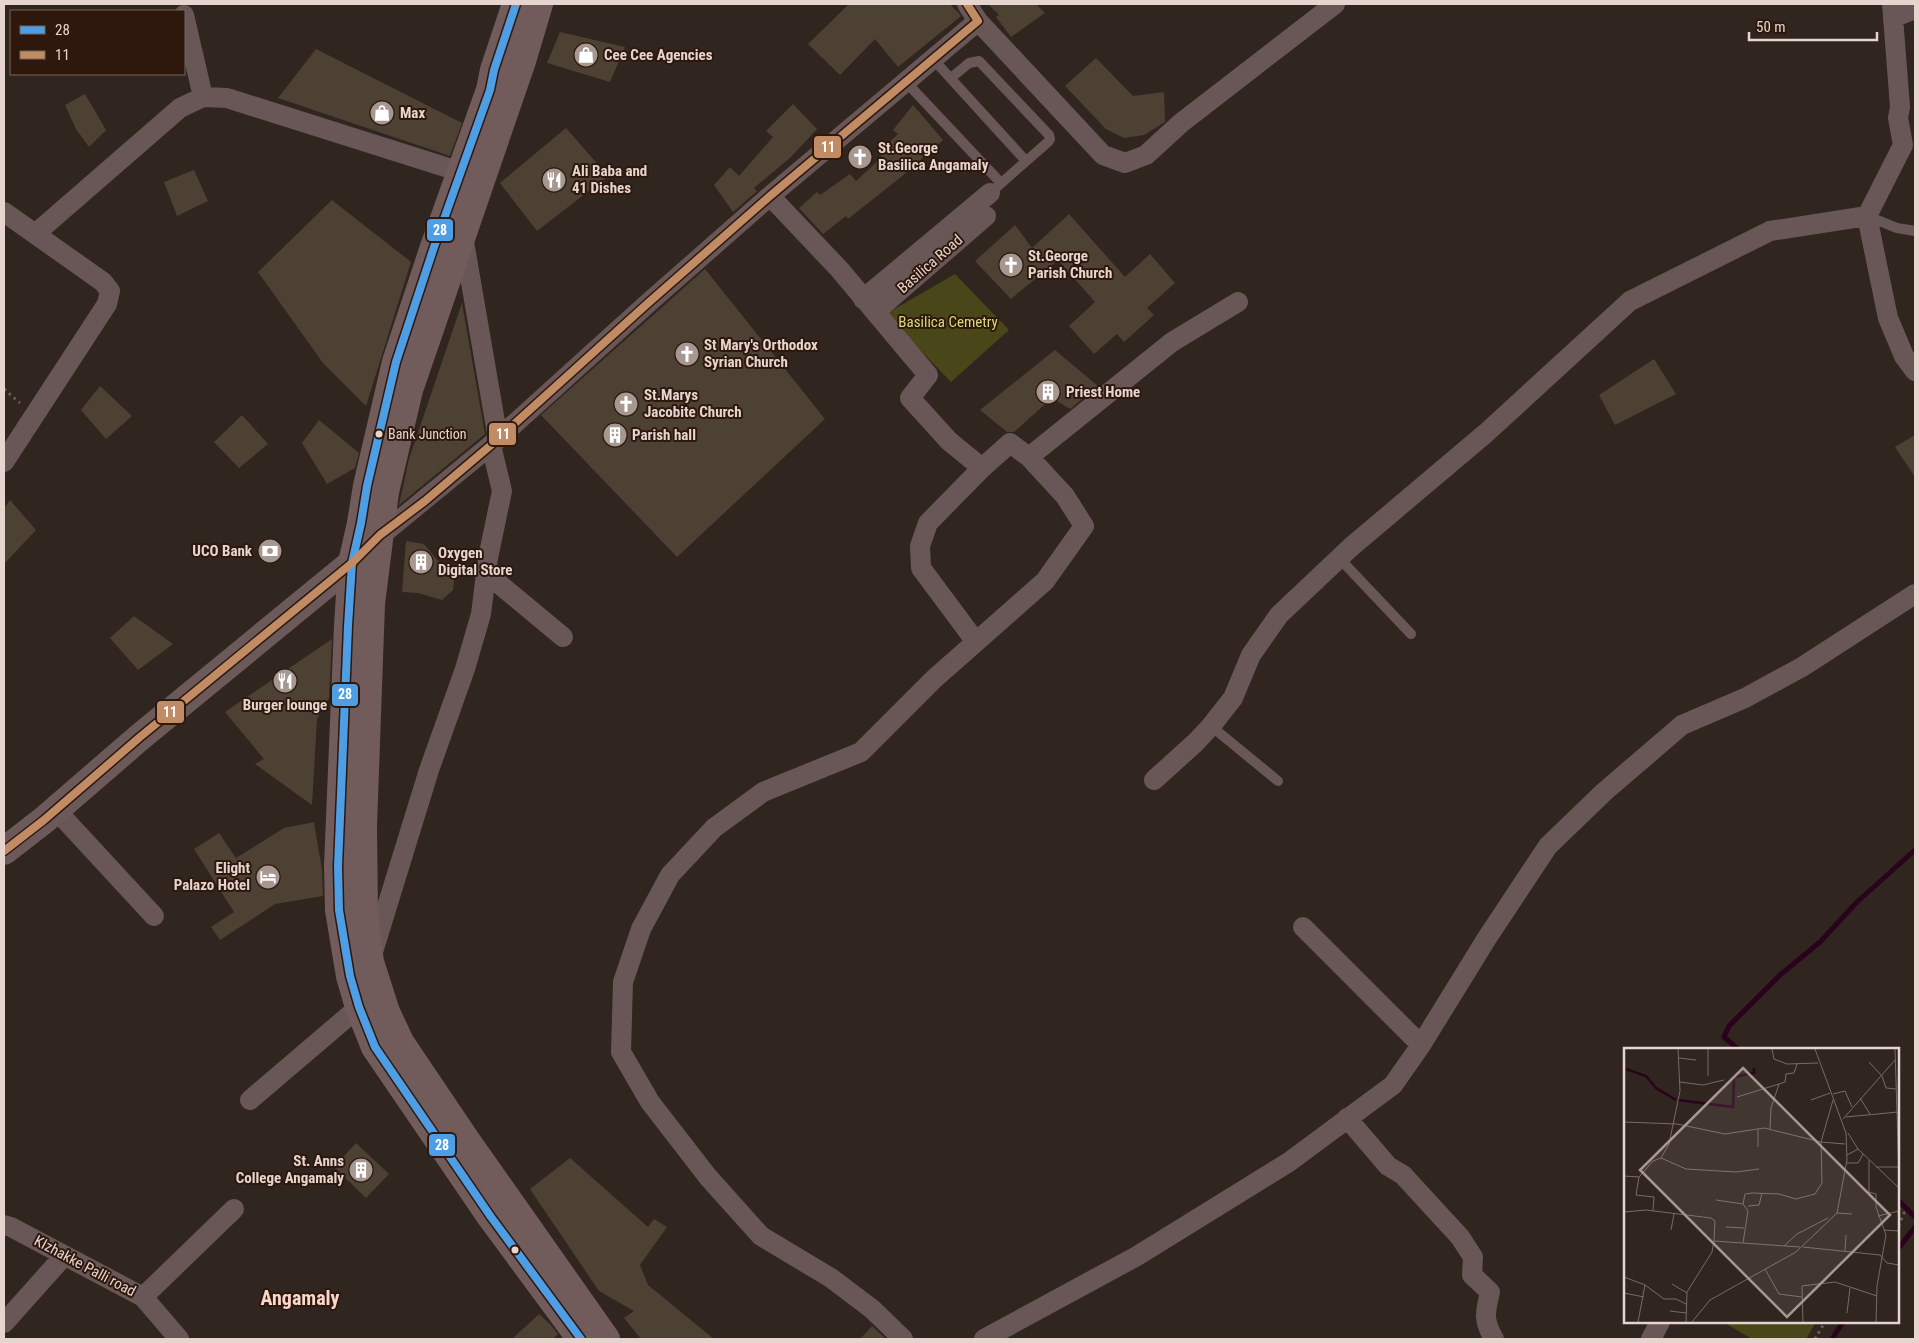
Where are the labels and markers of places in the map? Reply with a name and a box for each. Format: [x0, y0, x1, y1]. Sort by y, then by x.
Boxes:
shop icon: Cee Cee Agencies [573, 42, 599, 68]
place label: Cee Cee Agencies [604, 46, 713, 64]
shop icon: Max [369, 100, 395, 126]
place label: Max [400, 104, 425, 122]
place label: St.George Basilica Angamaly [878, 139, 989, 174]
church icon: St.George Basilica Angamaly [847, 144, 873, 170]
place label: Ali Baba and 41 Dishes [572, 162, 647, 197]
restaurant icon: Ali Baba and 41 Dishes [541, 167, 567, 193]
place label: St.George Parish Church [1028, 247, 1112, 282]
church icon: St.George Parish Church [998, 252, 1024, 278]
place label: St Mary's Orthodox Syrian Church [704, 336, 818, 371]
church icon: St Mary's Orthodox Syrian Church [674, 341, 700, 367]
building icon: Priest Home [1035, 379, 1061, 405]
place label: Priest Home [1066, 383, 1140, 401]
place label: St.Marys Jacobite Church [644, 386, 742, 421]
church icon: St.Marys Jacobite Church [613, 391, 639, 417]
building icon: Parish hall [602, 422, 628, 448]
place label: Bank Junction [388, 426, 467, 442]
place label: Parish hall [632, 426, 696, 444]
marker: Bank Junction [374, 429, 384, 439]
bank icon: UCO Bank [257, 538, 283, 564]
place label: UCO Bank [192, 542, 253, 560]
place label: Oxygen Digital Store [438, 544, 512, 579]
building icon: Oxygen Digital Store [408, 549, 434, 575]
restaurant icon: Burger lounge [272, 668, 298, 694]
place label: Burger lounge [243, 696, 327, 714]
place label: Elight Palazo Hotel [174, 859, 250, 894]
hotel icon: Elight Palazo Hotel [255, 864, 281, 890]
place label: St. Anns College Angamaly [236, 1152, 344, 1187]
building icon: St. Anns College Angamaly [348, 1157, 374, 1183]
unlabelled marker [510, 1245, 520, 1255]

